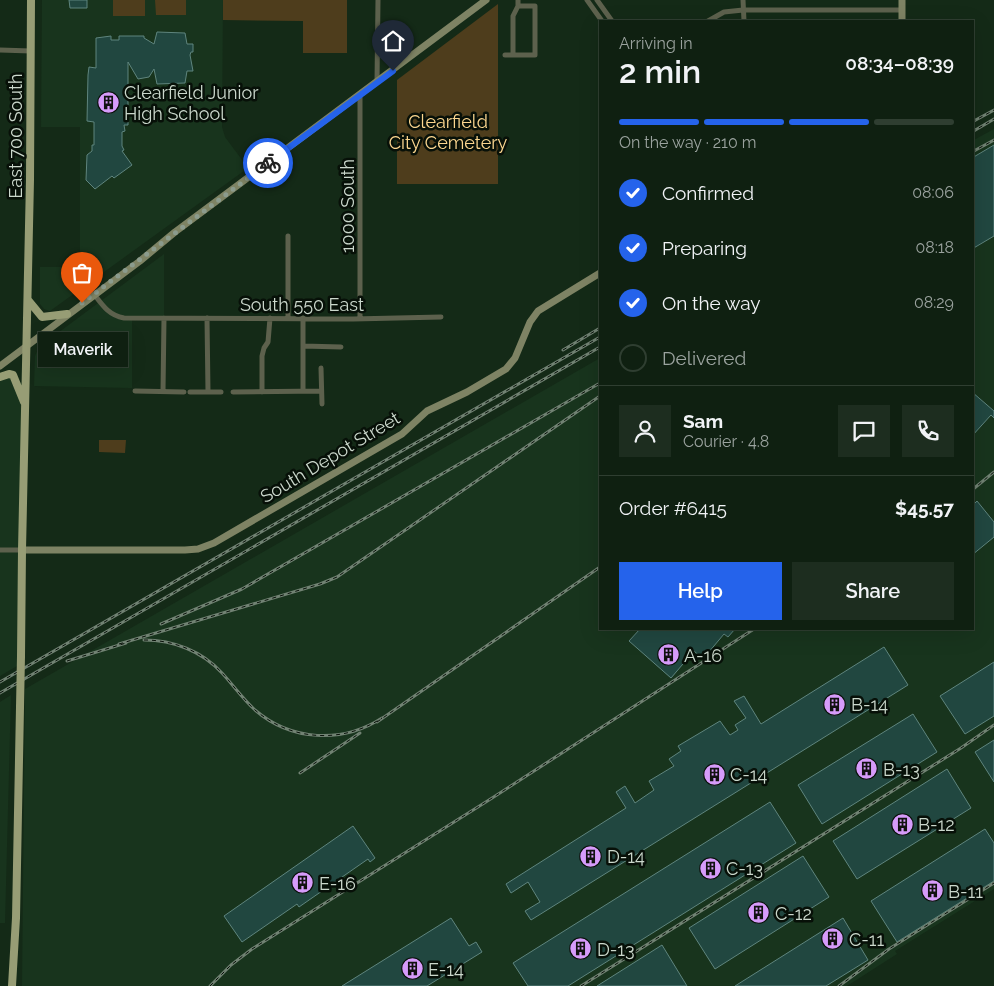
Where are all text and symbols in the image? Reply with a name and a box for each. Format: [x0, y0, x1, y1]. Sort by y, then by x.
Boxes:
pin [372, 20, 414, 71]
icon: home [379, 27, 407, 55]
text: Arriving in [619, 34, 693, 53]
text: 08:34–08:39 [845, 52, 954, 74]
text: 2 min [619, 53, 701, 90]
street label: East 700 South [5, 73, 26, 199]
place label: Clearfield Junior High School [124, 82, 259, 124]
building icon: Clearfield Junior High School [96, 90, 120, 114]
park label: Clearfield City Cemetery [389, 111, 508, 153]
text: On the way · 210 m [619, 133, 757, 152]
courier [243, 138, 293, 188]
icon: bike [254, 149, 282, 177]
street label: 1000 South [337, 159, 358, 253]
icon: check [619, 179, 647, 207]
text: Confirmed [662, 182, 754, 204]
text: 08:06 [912, 183, 954, 202]
icon: check [619, 234, 647, 262]
text: Preparing [662, 237, 747, 259]
text: 08:18 [915, 238, 954, 257]
pin [61, 252, 103, 303]
icon: bag [68, 259, 96, 287]
icon: check [619, 289, 647, 317]
text: On the way [662, 292, 761, 314]
text: 08:29 [914, 293, 954, 312]
street label: South 550 East [240, 294, 364, 315]
callout: Maverik [37, 333, 127, 368]
text: Maverik [53, 340, 113, 359]
text: Delivered [662, 347, 746, 369]
button: person [619, 405, 671, 457]
button: chat [838, 405, 890, 457]
button: phone [902, 405, 954, 457]
street label: South Depot Street [256, 407, 404, 507]
text: Sam [683, 410, 723, 432]
text: Courier · 4.8 [683, 432, 769, 451]
text: Order #6415 [619, 497, 727, 519]
text: $45.57 [895, 497, 954, 519]
button: Help [619, 562, 782, 620]
button: Share [792, 562, 954, 620]
building icon: A-16 [656, 643, 680, 667]
place label: A-16 [684, 645, 722, 666]
building icon: B-14 [823, 692, 847, 716]
place label: B-14 [851, 694, 888, 715]
building icon: B-13 [855, 757, 879, 781]
place label: B-13 [883, 759, 920, 780]
building icon: C-14 [702, 762, 726, 786]
place label: C-14 [730, 764, 768, 785]
building icon: B-12 [890, 812, 914, 836]
place label: B-12 [918, 814, 955, 835]
building icon: D-14 [579, 844, 603, 868]
place label: D-14 [607, 846, 645, 867]
building icon: C-13 [698, 856, 722, 880]
place label: C-13 [726, 858, 763, 879]
building icon: E-16 [291, 871, 315, 895]
place label: E-16 [319, 873, 356, 894]
building icon: B-11 [920, 879, 944, 903]
place label: B-11 [948, 881, 983, 902]
building icon: C-12 [747, 901, 771, 925]
place label: C-12 [775, 903, 812, 924]
building icon: C-11 [821, 927, 845, 951]
place label: C-11 [849, 929, 885, 950]
building icon: D-13 [569, 937, 593, 961]
place label: D-13 [597, 939, 635, 960]
building icon: E-14 [400, 957, 424, 981]
place label: E-14 [428, 959, 464, 980]

